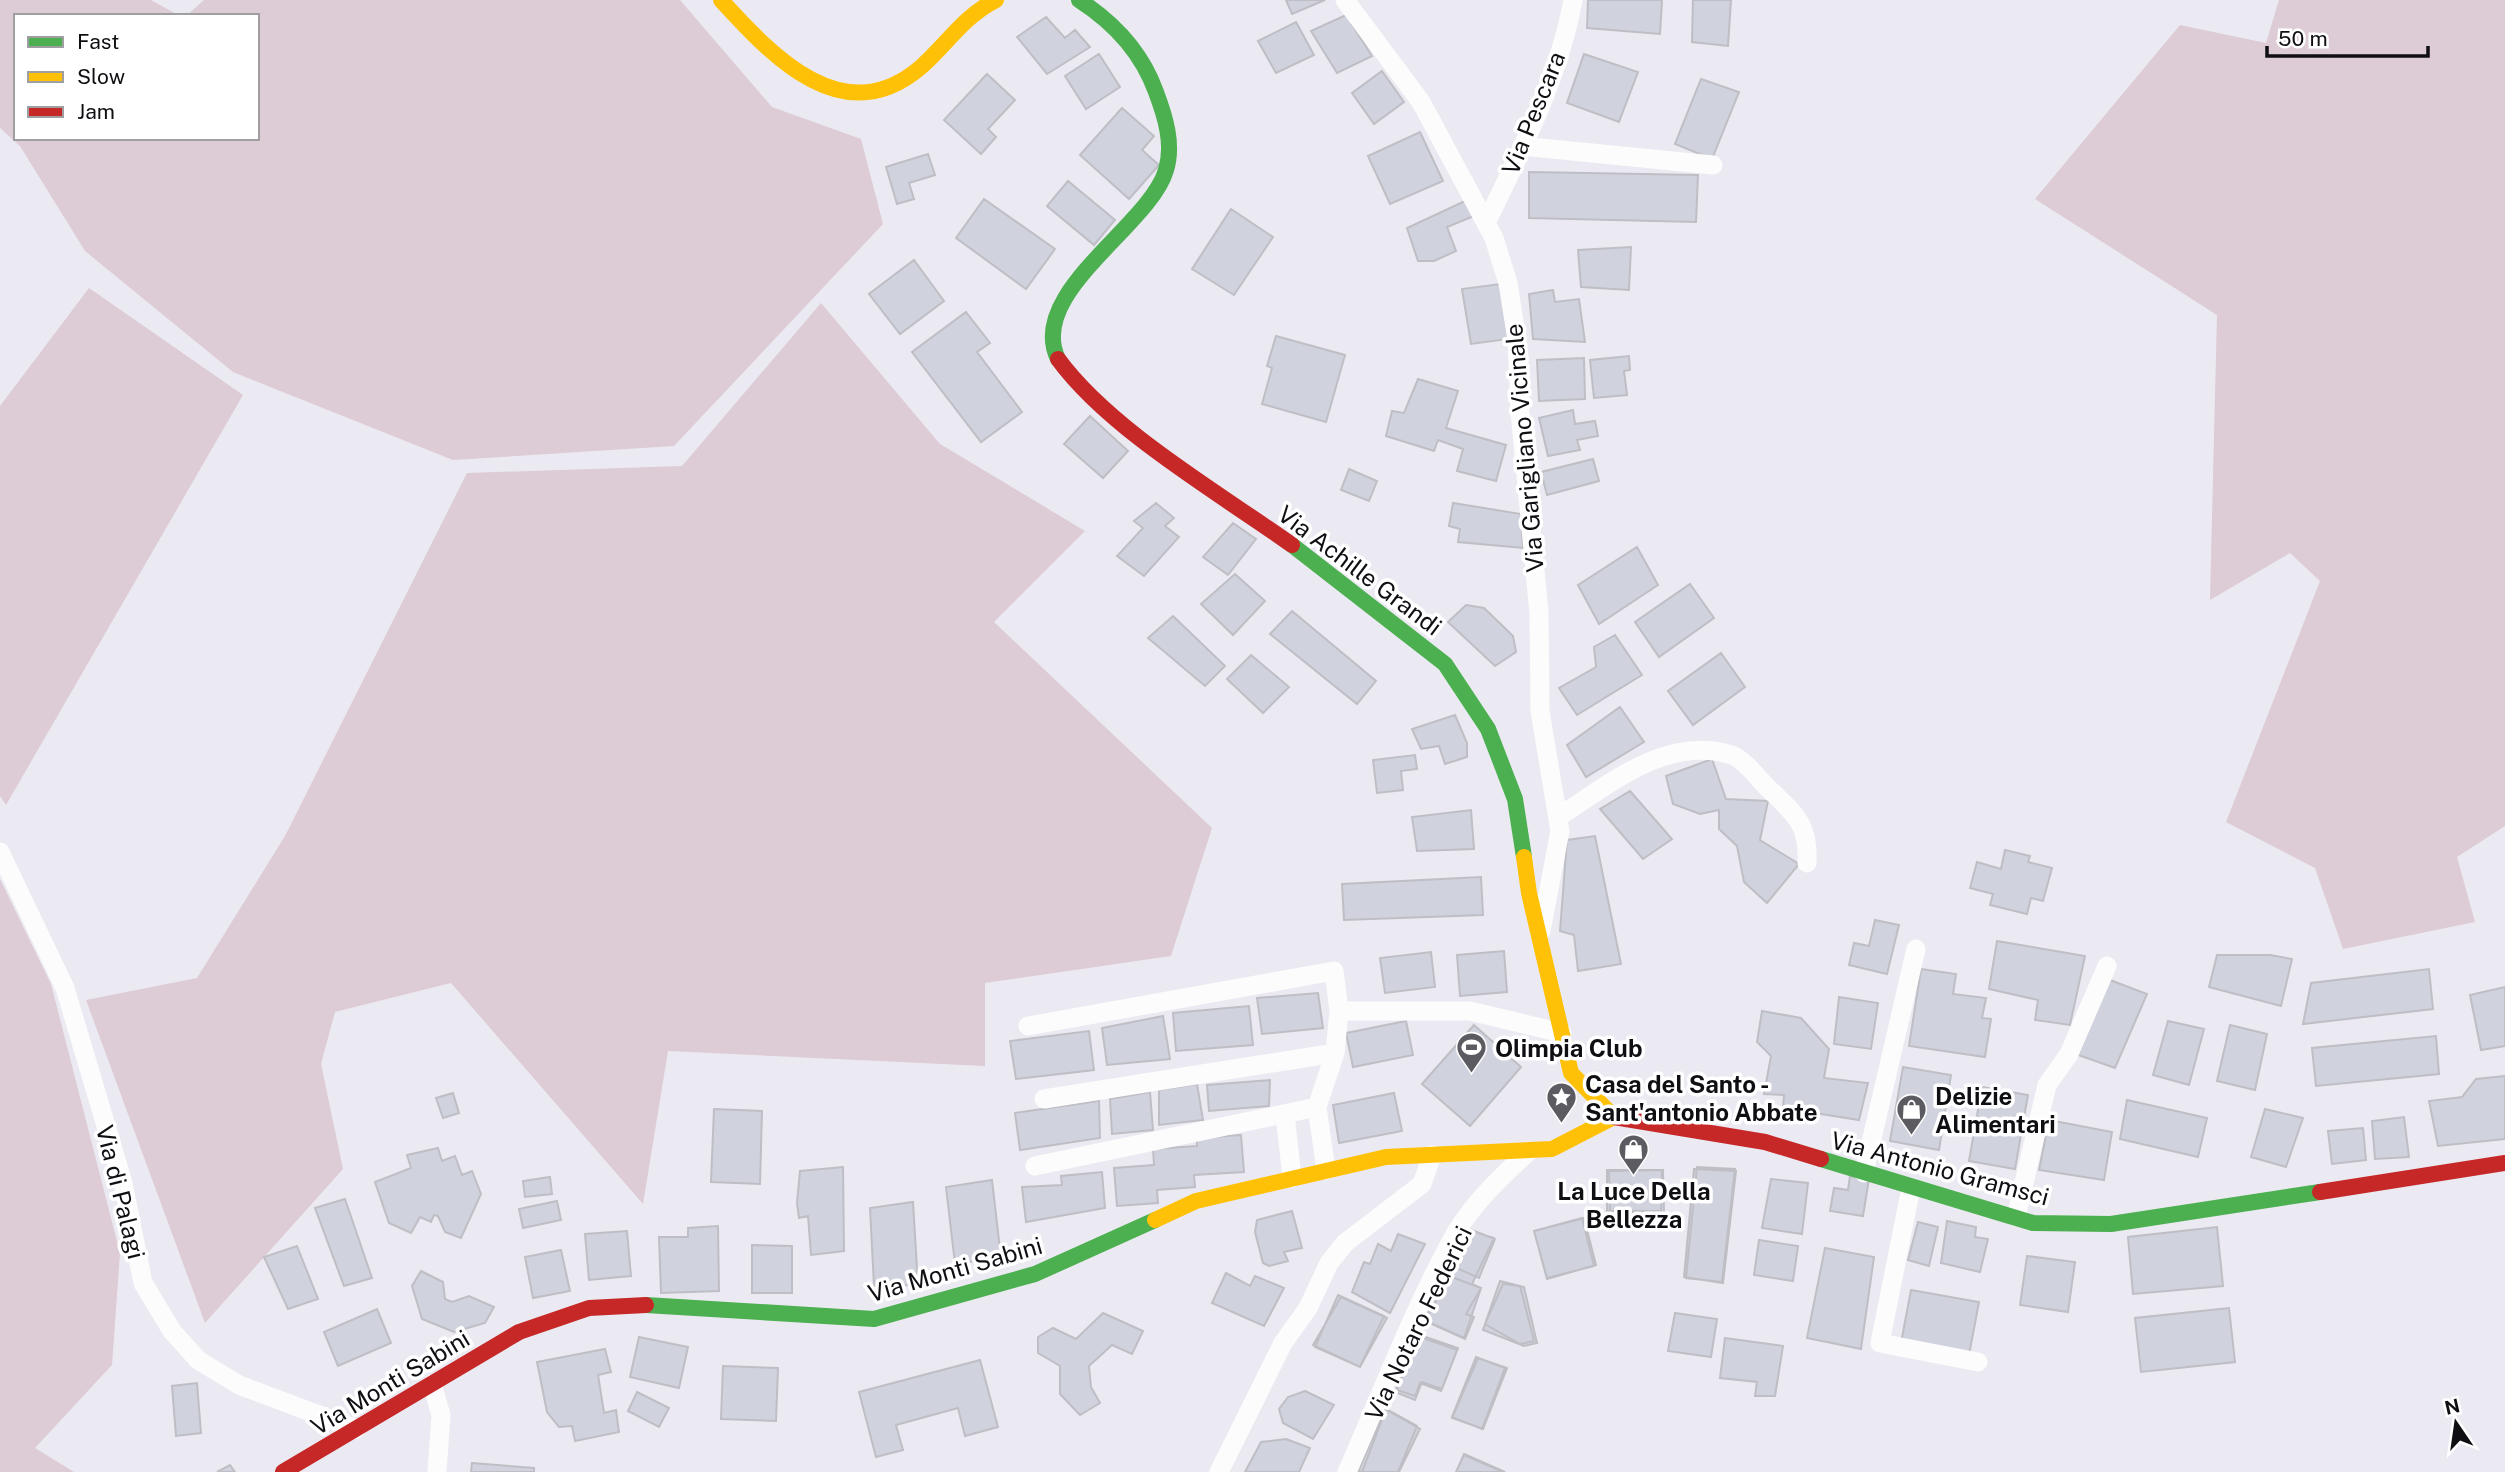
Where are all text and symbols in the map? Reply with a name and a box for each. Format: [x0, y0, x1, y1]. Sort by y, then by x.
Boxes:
legend [14, 14, 259, 140]
scale bar [2267, 14, 2428, 58]
text: 50 m [2278, 26, 2328, 51]
text: Fast [77, 29, 119, 54]
street label: Via Pescara [1496, 47, 1570, 179]
text: Slow [77, 64, 125, 89]
text: Jam [77, 99, 115, 124]
street label: Via Garigliano Vicinale [1499, 322, 1549, 574]
street label: Via Achille Grandi [1273, 499, 1447, 641]
sports icon: Olimpia Club [1455, 1031, 1489, 1075]
place label: Olimpia Club [1495, 1034, 1643, 1062]
place label: Casa del Santo - Sant'antonio Abbate [1585, 1070, 1818, 1126]
place icon: Casa del Santo - Sant'antonio Abbate [1545, 1081, 1579, 1125]
place label: Delizie Alimentari [1935, 1082, 2056, 1138]
shop icon: Delizie Alimentari [1895, 1093, 1929, 1137]
street label: Via di Palagi [91, 1122, 151, 1262]
street label: Via Antonio Gramsci [1828, 1125, 2052, 1211]
shop icon: La Luce Della Bellezza [1617, 1132, 1651, 1176]
place label: La Luce Della Bellezza [1557, 1177, 1711, 1233]
street label: Via Notaro Federici [1359, 1221, 1477, 1425]
street label: Via Monti Sabini [865, 1231, 1045, 1307]
street label: Via Monti Sabini [306, 1324, 474, 1440]
north arrow [2421, 1388, 2491, 1458]
text: N [2442, 1394, 2462, 1419]

